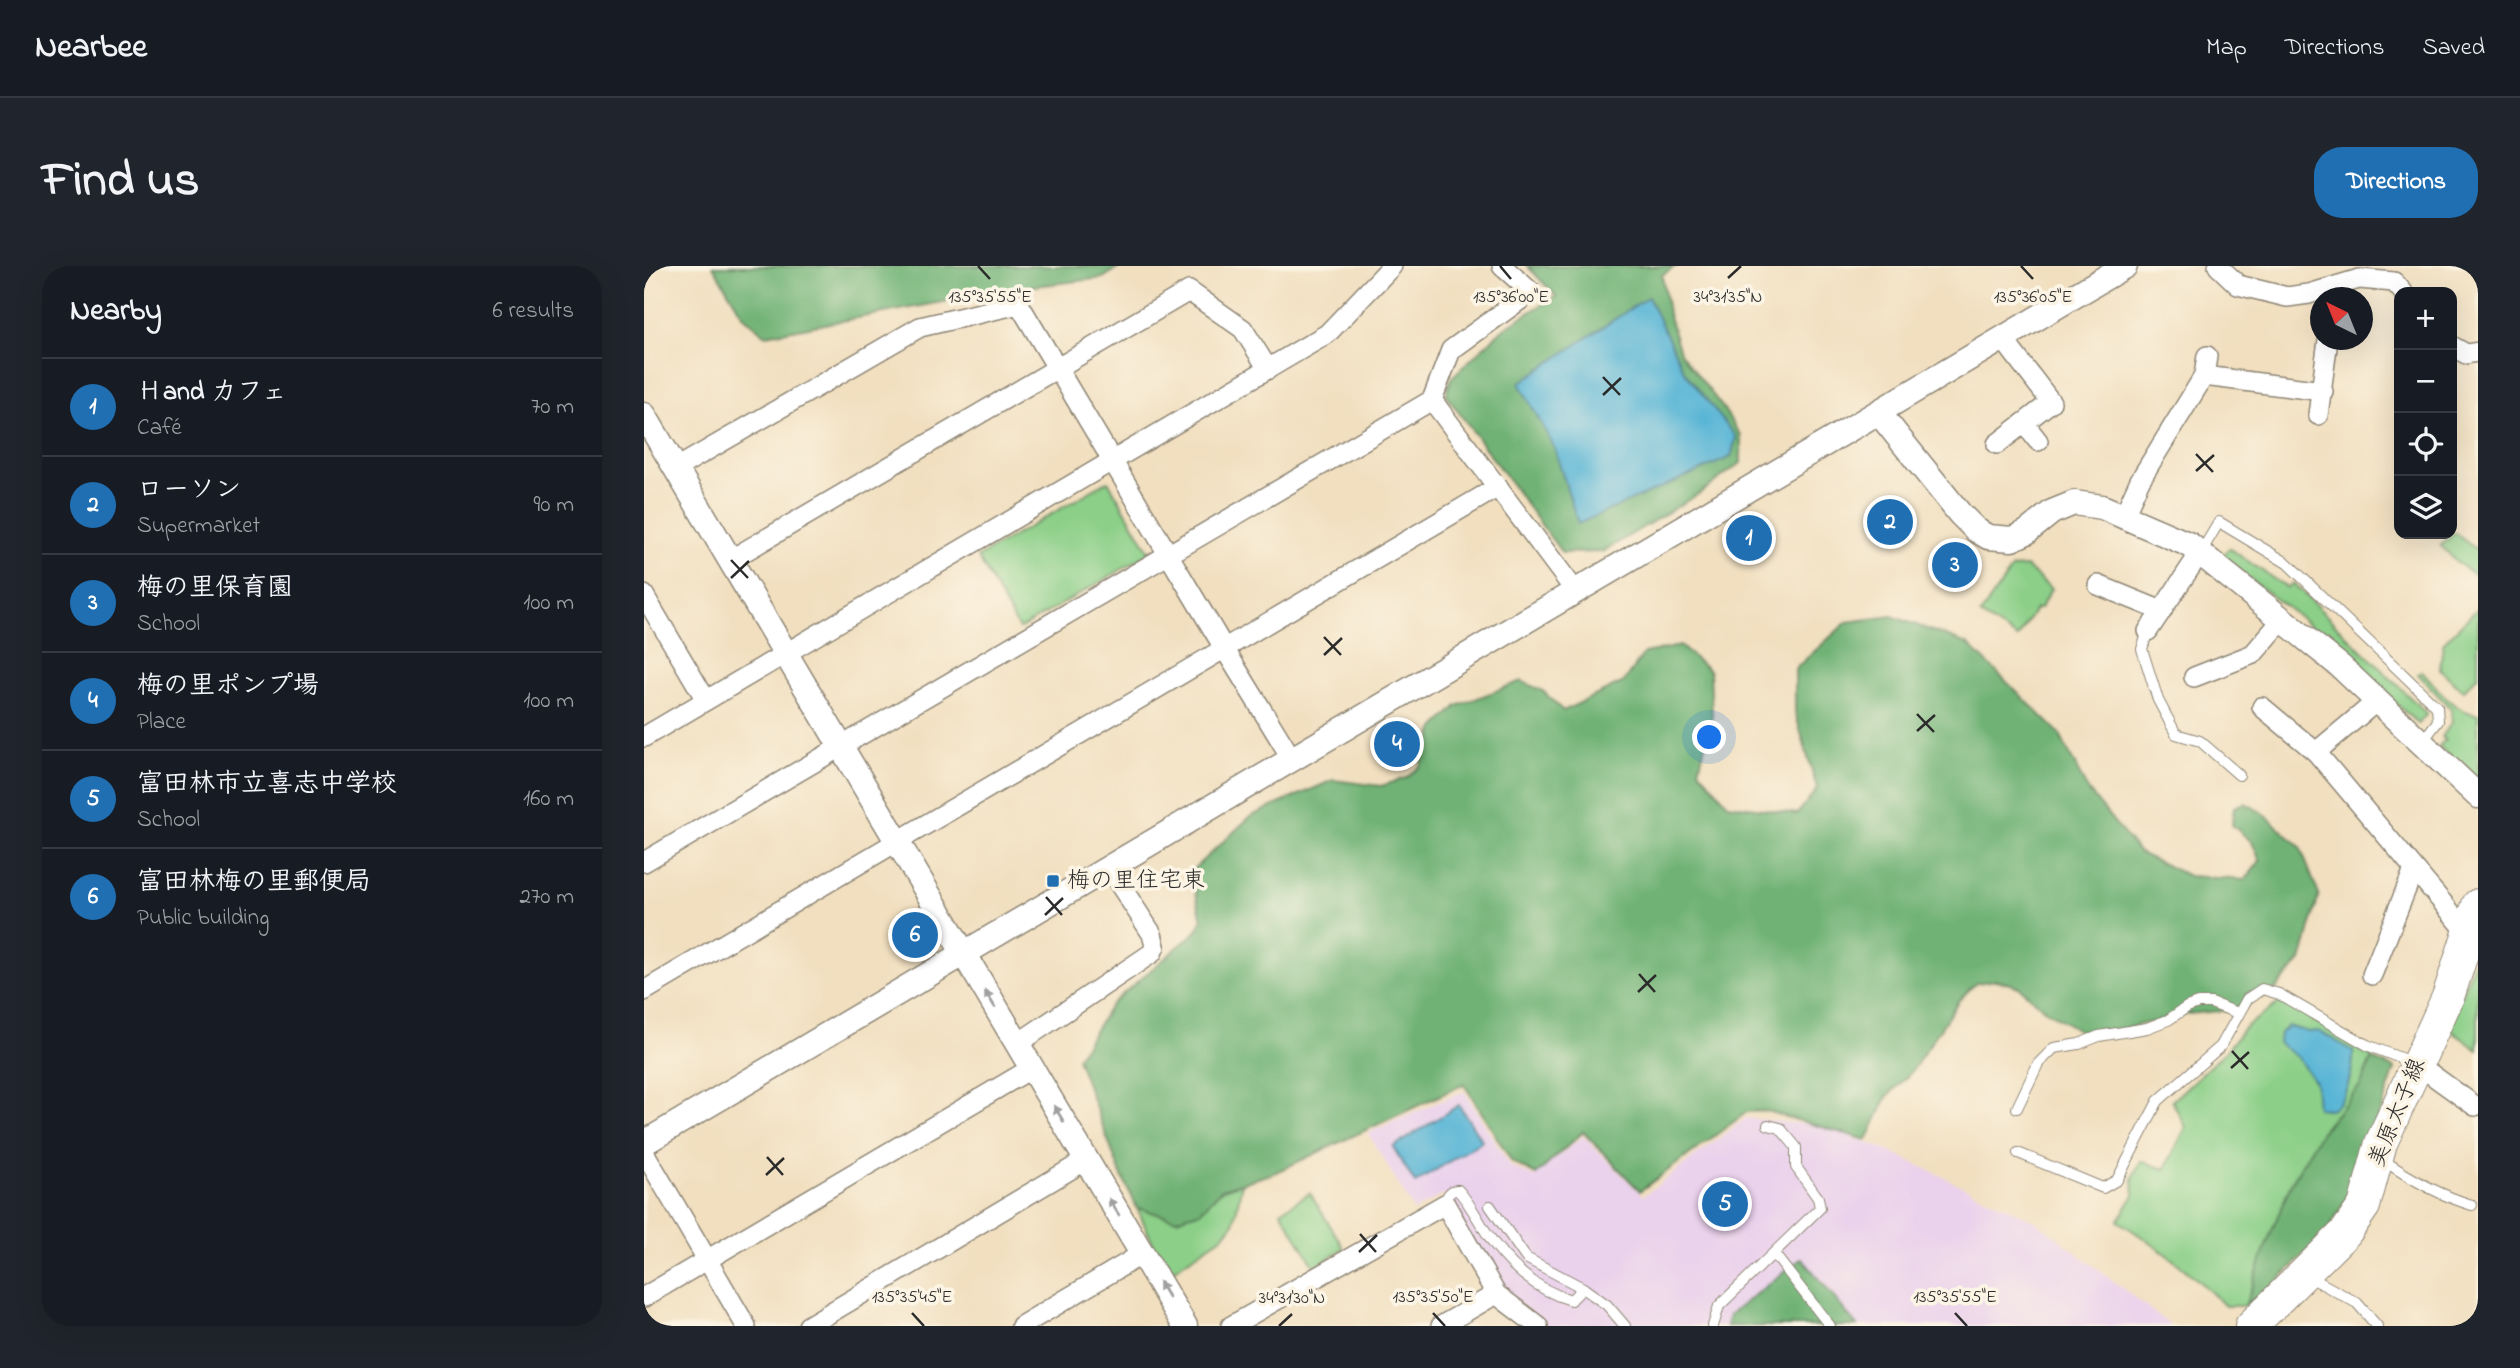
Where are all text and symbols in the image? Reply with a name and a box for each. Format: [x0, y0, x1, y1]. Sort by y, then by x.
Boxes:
text: Nearbee [35, 24, 147, 72]
text: Map [2206, 31, 2247, 66]
text: Directions [2285, 31, 2384, 66]
text: Saved [2422, 31, 2485, 66]
text: Find us [42, 146, 199, 218]
button: Directions [2314, 147, 2478, 218]
text: 135°35'55"E [948, 285, 1032, 311]
text: 135°36'00"E [1473, 285, 1549, 311]
text: 34°31'35"N [1694, 285, 1762, 311]
text: 135°36'05"E [1994, 285, 2072, 311]
north arrow [2310, 287, 2373, 350]
map controls [2394, 287, 2457, 539]
button: + [2394, 287, 2457, 350]
text: Nearby [70, 290, 162, 334]
text: 6 results [493, 295, 574, 328]
button: − [2394, 350, 2457, 413]
text: Ｈand カフェ [137, 374, 287, 412]
text: 1 [89, 391, 97, 424]
text: 70 m [531, 391, 574, 424]
text: Café [137, 412, 182, 445]
button: locate [2394, 413, 2457, 476]
text: ローソン [137, 472, 241, 510]
button: layers [2394, 476, 2457, 539]
text: 2 [87, 489, 99, 522]
text: 90 m [534, 489, 574, 522]
pin: 2 [1867, 496, 1913, 548]
text: Supermarket [137, 510, 260, 543]
pin: 1 [1726, 512, 1772, 564]
pin: 3 [1932, 539, 1978, 591]
text: 梅の里保育園 [137, 570, 293, 608]
text: 3 [88, 587, 98, 620]
text: 100 m [523, 587, 574, 620]
text: School [137, 608, 200, 641]
text: 梅の里ポンプ場 [137, 668, 319, 706]
text: 4 [88, 685, 98, 718]
text: 100 m [523, 685, 574, 718]
text: Place [137, 706, 186, 739]
pin: 4 [1374, 718, 1420, 770]
your location [1692, 720, 1726, 754]
text: 富田林市立喜志中学校 [137, 766, 397, 804]
text: 5 [86, 783, 100, 816]
text: 160 m [523, 783, 574, 816]
text: School [137, 804, 200, 837]
text: 富田林梅の里郵便局 [137, 864, 371, 902]
place label: 梅の里住宅東 [1067, 865, 1205, 898]
marker: 梅の里住宅東 [1045, 873, 1061, 889]
text: 6 [88, 881, 98, 914]
text: 270 m [520, 881, 574, 914]
text: Public building [137, 902, 269, 935]
pin: 6 [892, 909, 938, 961]
one-way arrow [984, 989, 997, 1008]
street label: 美原太子線 [2361, 1054, 2435, 1172]
one-way arrow [1053, 1104, 1065, 1123]
pin: 5 [1702, 1178, 1748, 1230]
one-way arrow [1108, 1197, 1121, 1216]
one-way arrow [1157, 1281, 1170, 1300]
text: 135°35'45"E [872, 1285, 952, 1311]
text: 135°35'50"E [1392, 1285, 1474, 1311]
text: 135°35'55"E [1913, 1285, 1997, 1311]
text: 34°31'30"N [1259, 1286, 1325, 1312]

